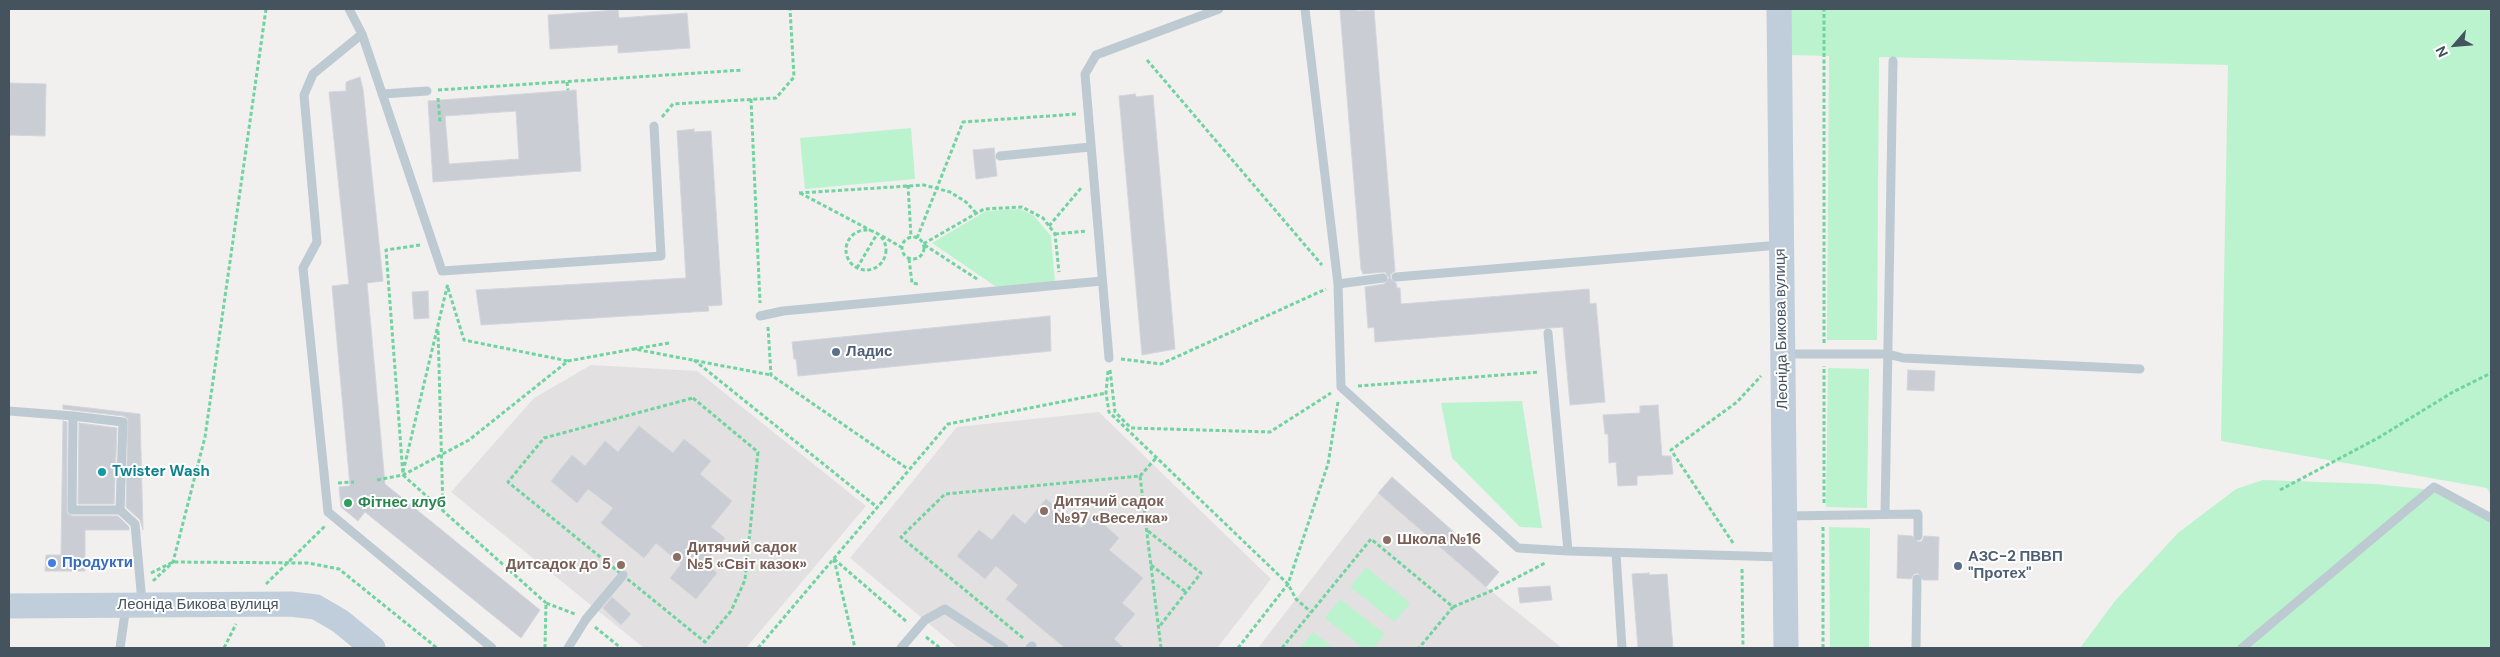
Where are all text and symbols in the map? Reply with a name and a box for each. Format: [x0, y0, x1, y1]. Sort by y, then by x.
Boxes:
north arrow [2430, 20, 2480, 70]
text: N [2431, 43, 2452, 60]
street label: Леоніда Бикова вулиця [1772, 248, 1792, 410]
place label: Ладис [846, 343, 892, 361]
marker: Ладис [830, 346, 842, 358]
place label: Twister Wash [112, 463, 210, 481]
marker: Twister Wash [96, 466, 108, 478]
place label: Дитячий садок №97 «Веселка» [1054, 493, 1168, 528]
place label: Фітнес клуб [358, 494, 446, 512]
marker: Фітнес клуб [342, 497, 354, 509]
marker: Дитячий садок №97 «Веселка» [1038, 505, 1050, 517]
place label: Школа №16 [1397, 531, 1481, 549]
marker: Школа №16 [1381, 534, 1393, 546]
place label: Дитячий садок №5 «Світ казок» [687, 539, 807, 574]
place label: АЗС-2 ПВВП "Протех" [1968, 548, 2063, 583]
marker: Дитячий садок №5 «Світ казок» [671, 551, 683, 563]
place label: Продукти [62, 554, 133, 572]
place label: Дитсадок до 5 [506, 556, 611, 574]
marker: Продукти [46, 557, 58, 569]
marker: Дитсадок до 5 [615, 559, 627, 571]
marker: АЗС-2 ПВВП "Протех" [1952, 560, 1964, 572]
street label: Леоніда Бикова вулиця [117, 596, 279, 614]

